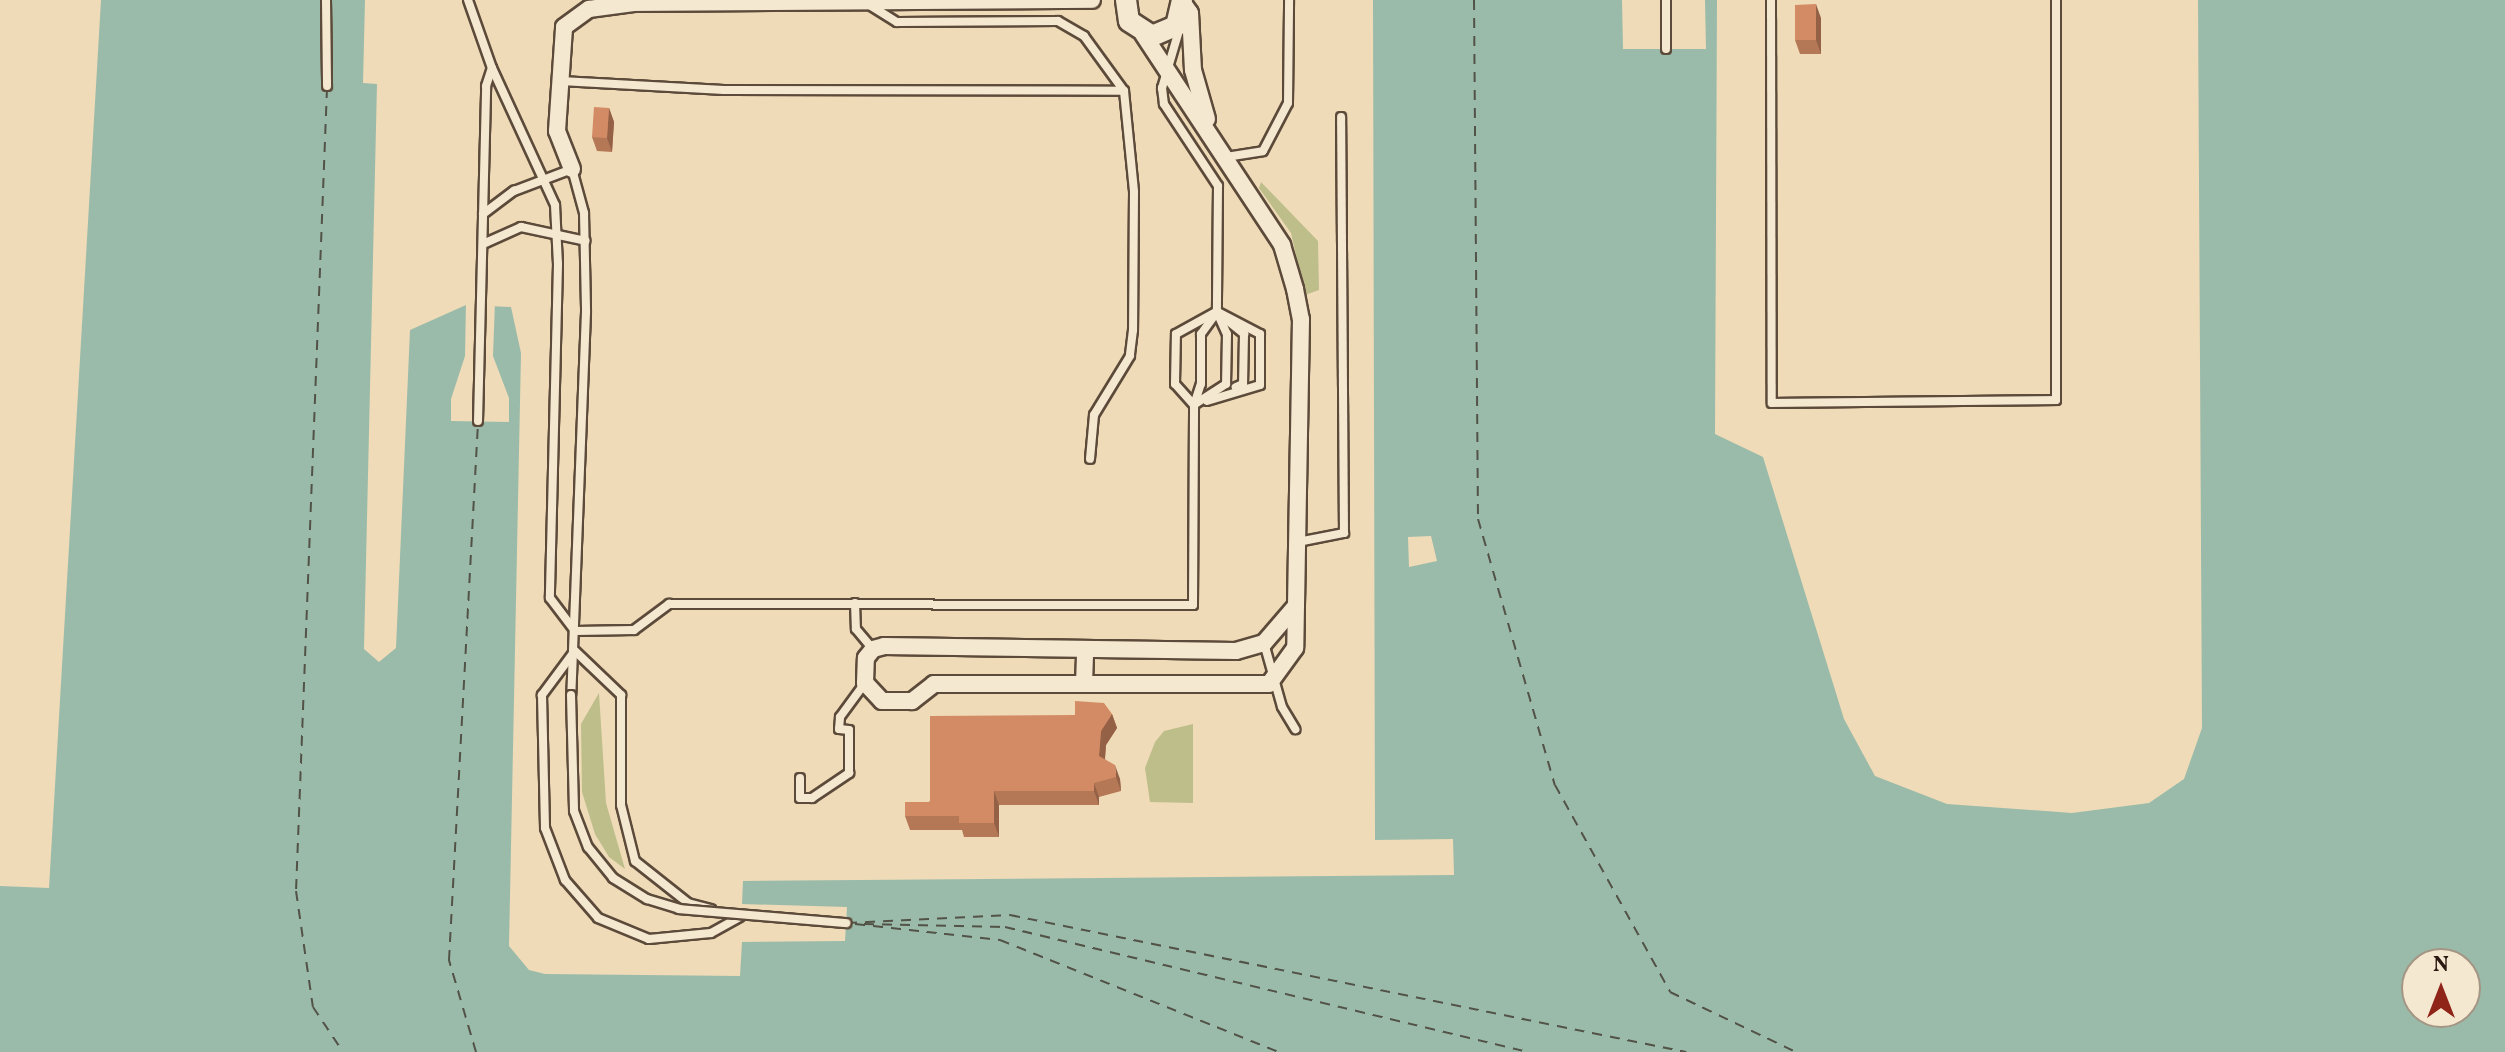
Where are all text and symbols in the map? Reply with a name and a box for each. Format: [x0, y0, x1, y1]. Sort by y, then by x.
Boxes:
north arrow [2401, 948, 2481, 1028]
text: N [2433, 950, 2449, 981]

